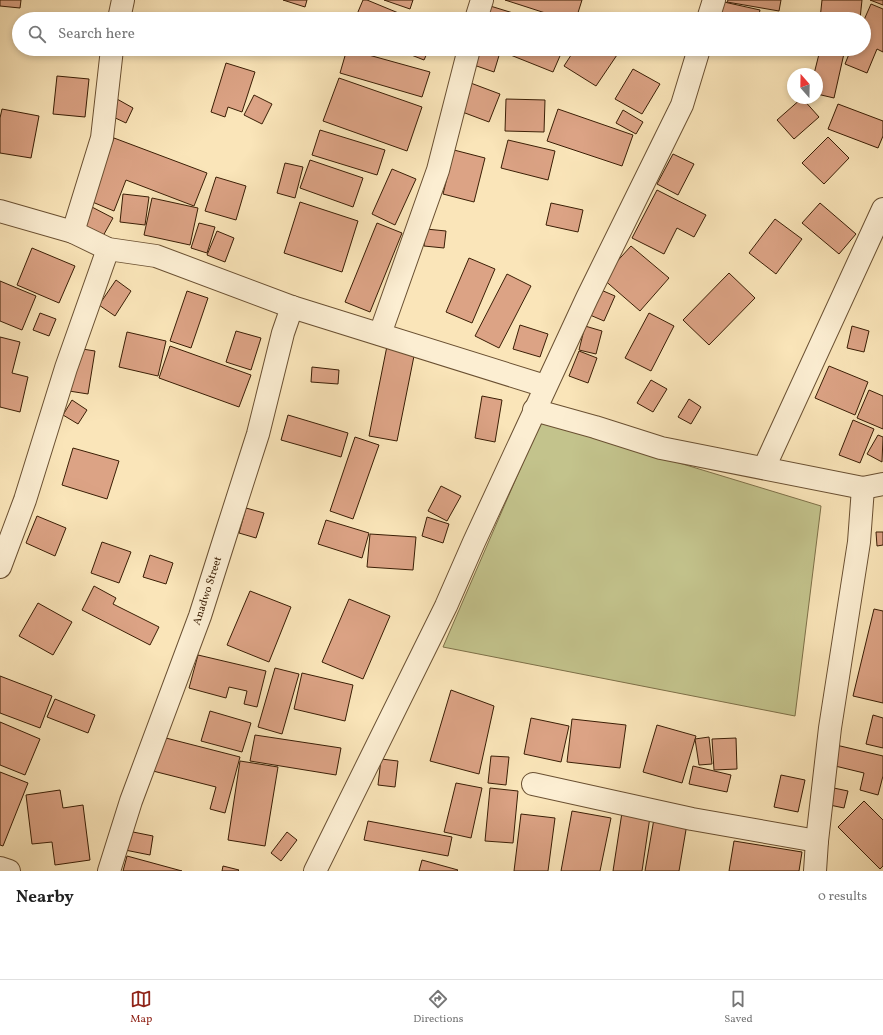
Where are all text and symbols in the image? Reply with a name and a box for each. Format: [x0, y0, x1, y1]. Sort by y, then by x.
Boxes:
search box [12, 12, 871, 56]
icon: search [26, 23, 48, 45]
text: Search here [58, 24, 135, 45]
north arrow [787, 68, 823, 104]
street label: Anadwo Street [190, 555, 226, 627]
text: Nearby [16, 886, 74, 909]
text: 0 results [818, 888, 867, 906]
tab: Map [130, 988, 152, 1027]
tab: Directions [413, 988, 464, 1027]
tab: Saved [724, 988, 753, 1027]

